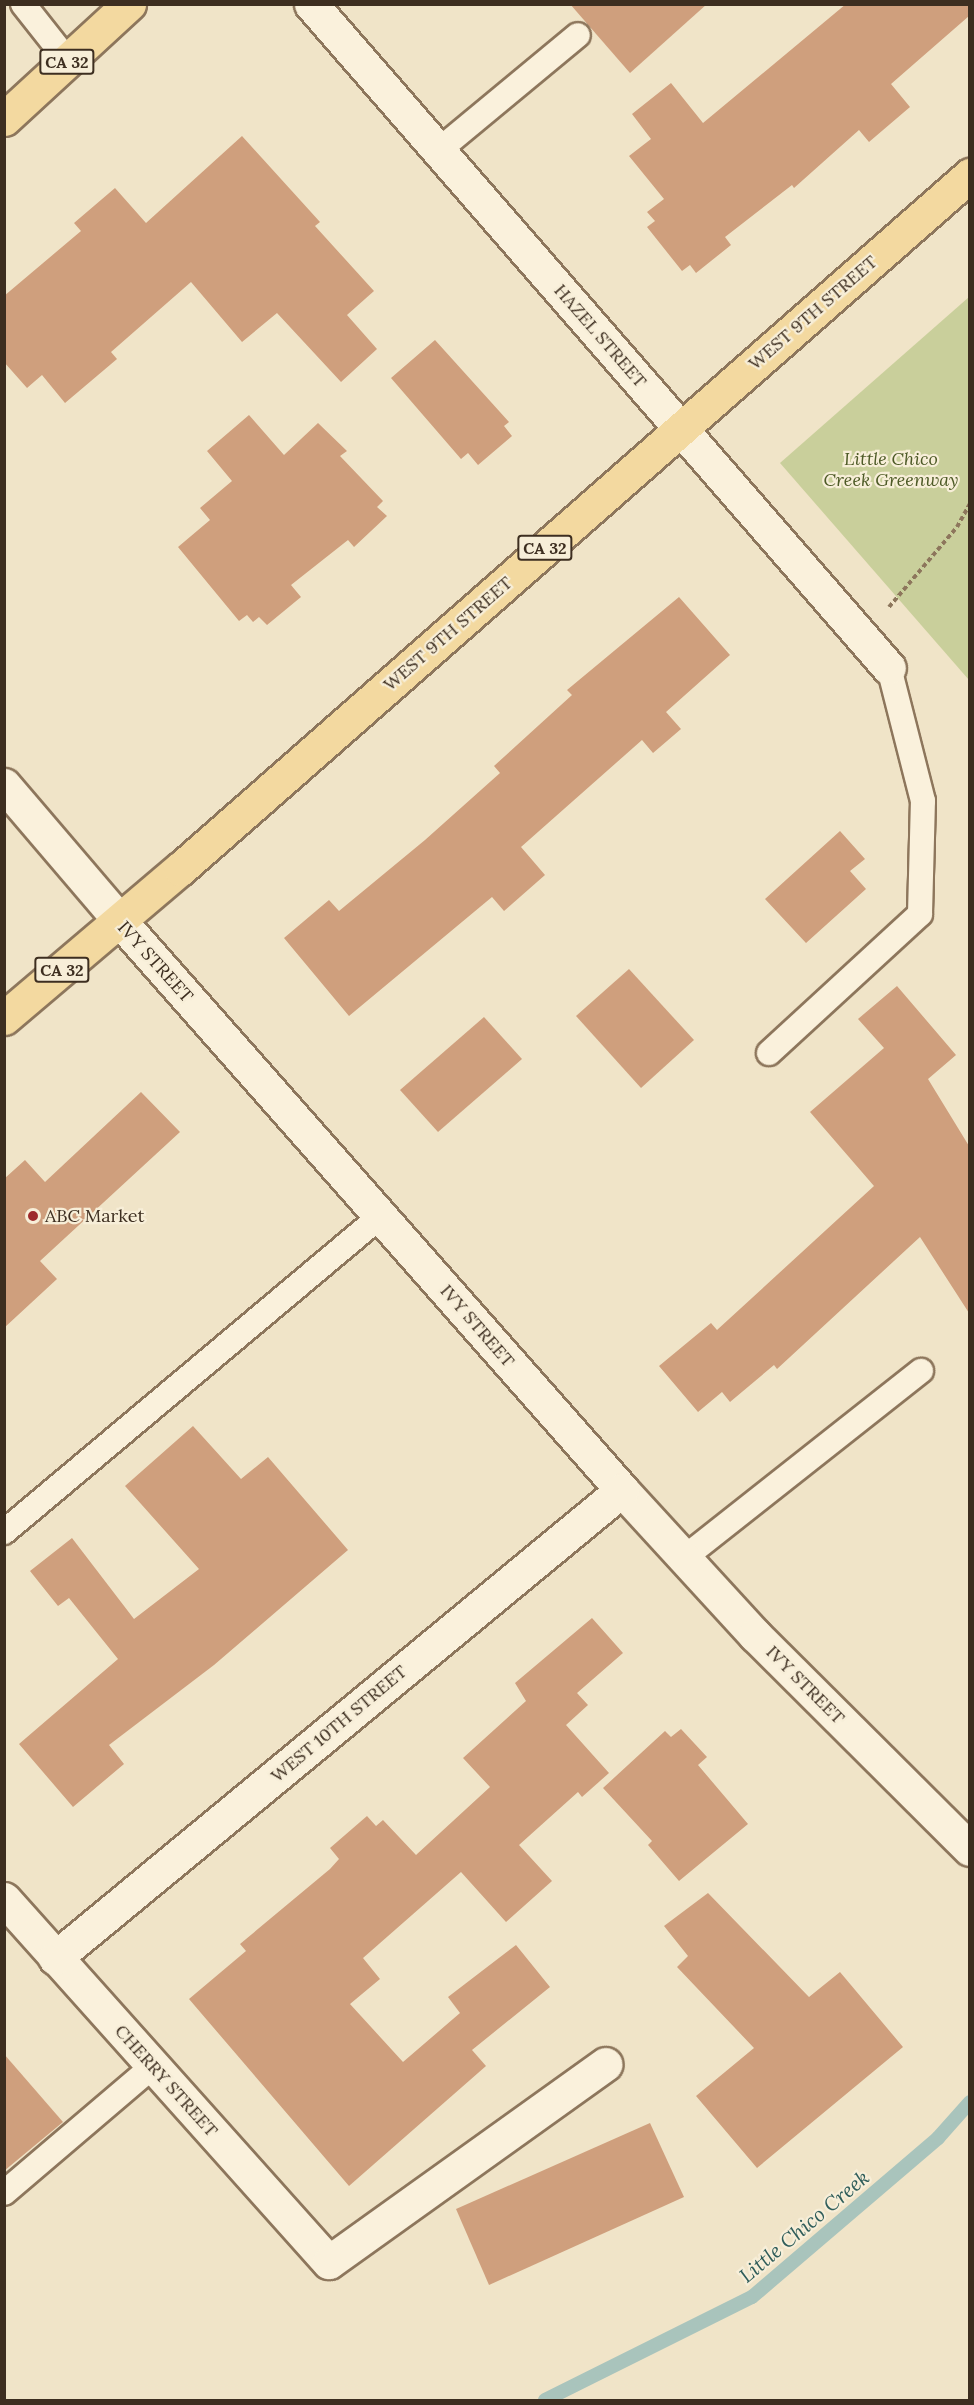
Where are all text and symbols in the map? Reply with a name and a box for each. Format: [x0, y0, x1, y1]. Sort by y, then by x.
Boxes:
road number: CA 32 [38, 49, 96, 75]
street label: WEST 9TH STREET [744, 251, 882, 375]
street label: HAZEL STREET [549, 280, 651, 392]
park label: Little Chico Creek Greenway [824, 449, 958, 492]
road number: CA 32 [516, 535, 574, 561]
street label: WEST 9TH STREET [379, 572, 517, 696]
street label: IVY STREET [113, 917, 197, 1007]
road number: CA 32 [34, 957, 90, 983]
place label: ABC Market [45, 1205, 144, 1227]
marker: ABC Market [26, 1209, 40, 1223]
street label: IVY STREET [435, 1280, 519, 1372]
street label: IVY STREET [761, 1641, 849, 1729]
street label: WEST 10TH STREET [267, 1661, 411, 1787]
street label: CHERRY STREET [110, 2021, 222, 2141]
water label: Little Chico Creek [734, 2165, 874, 2287]

